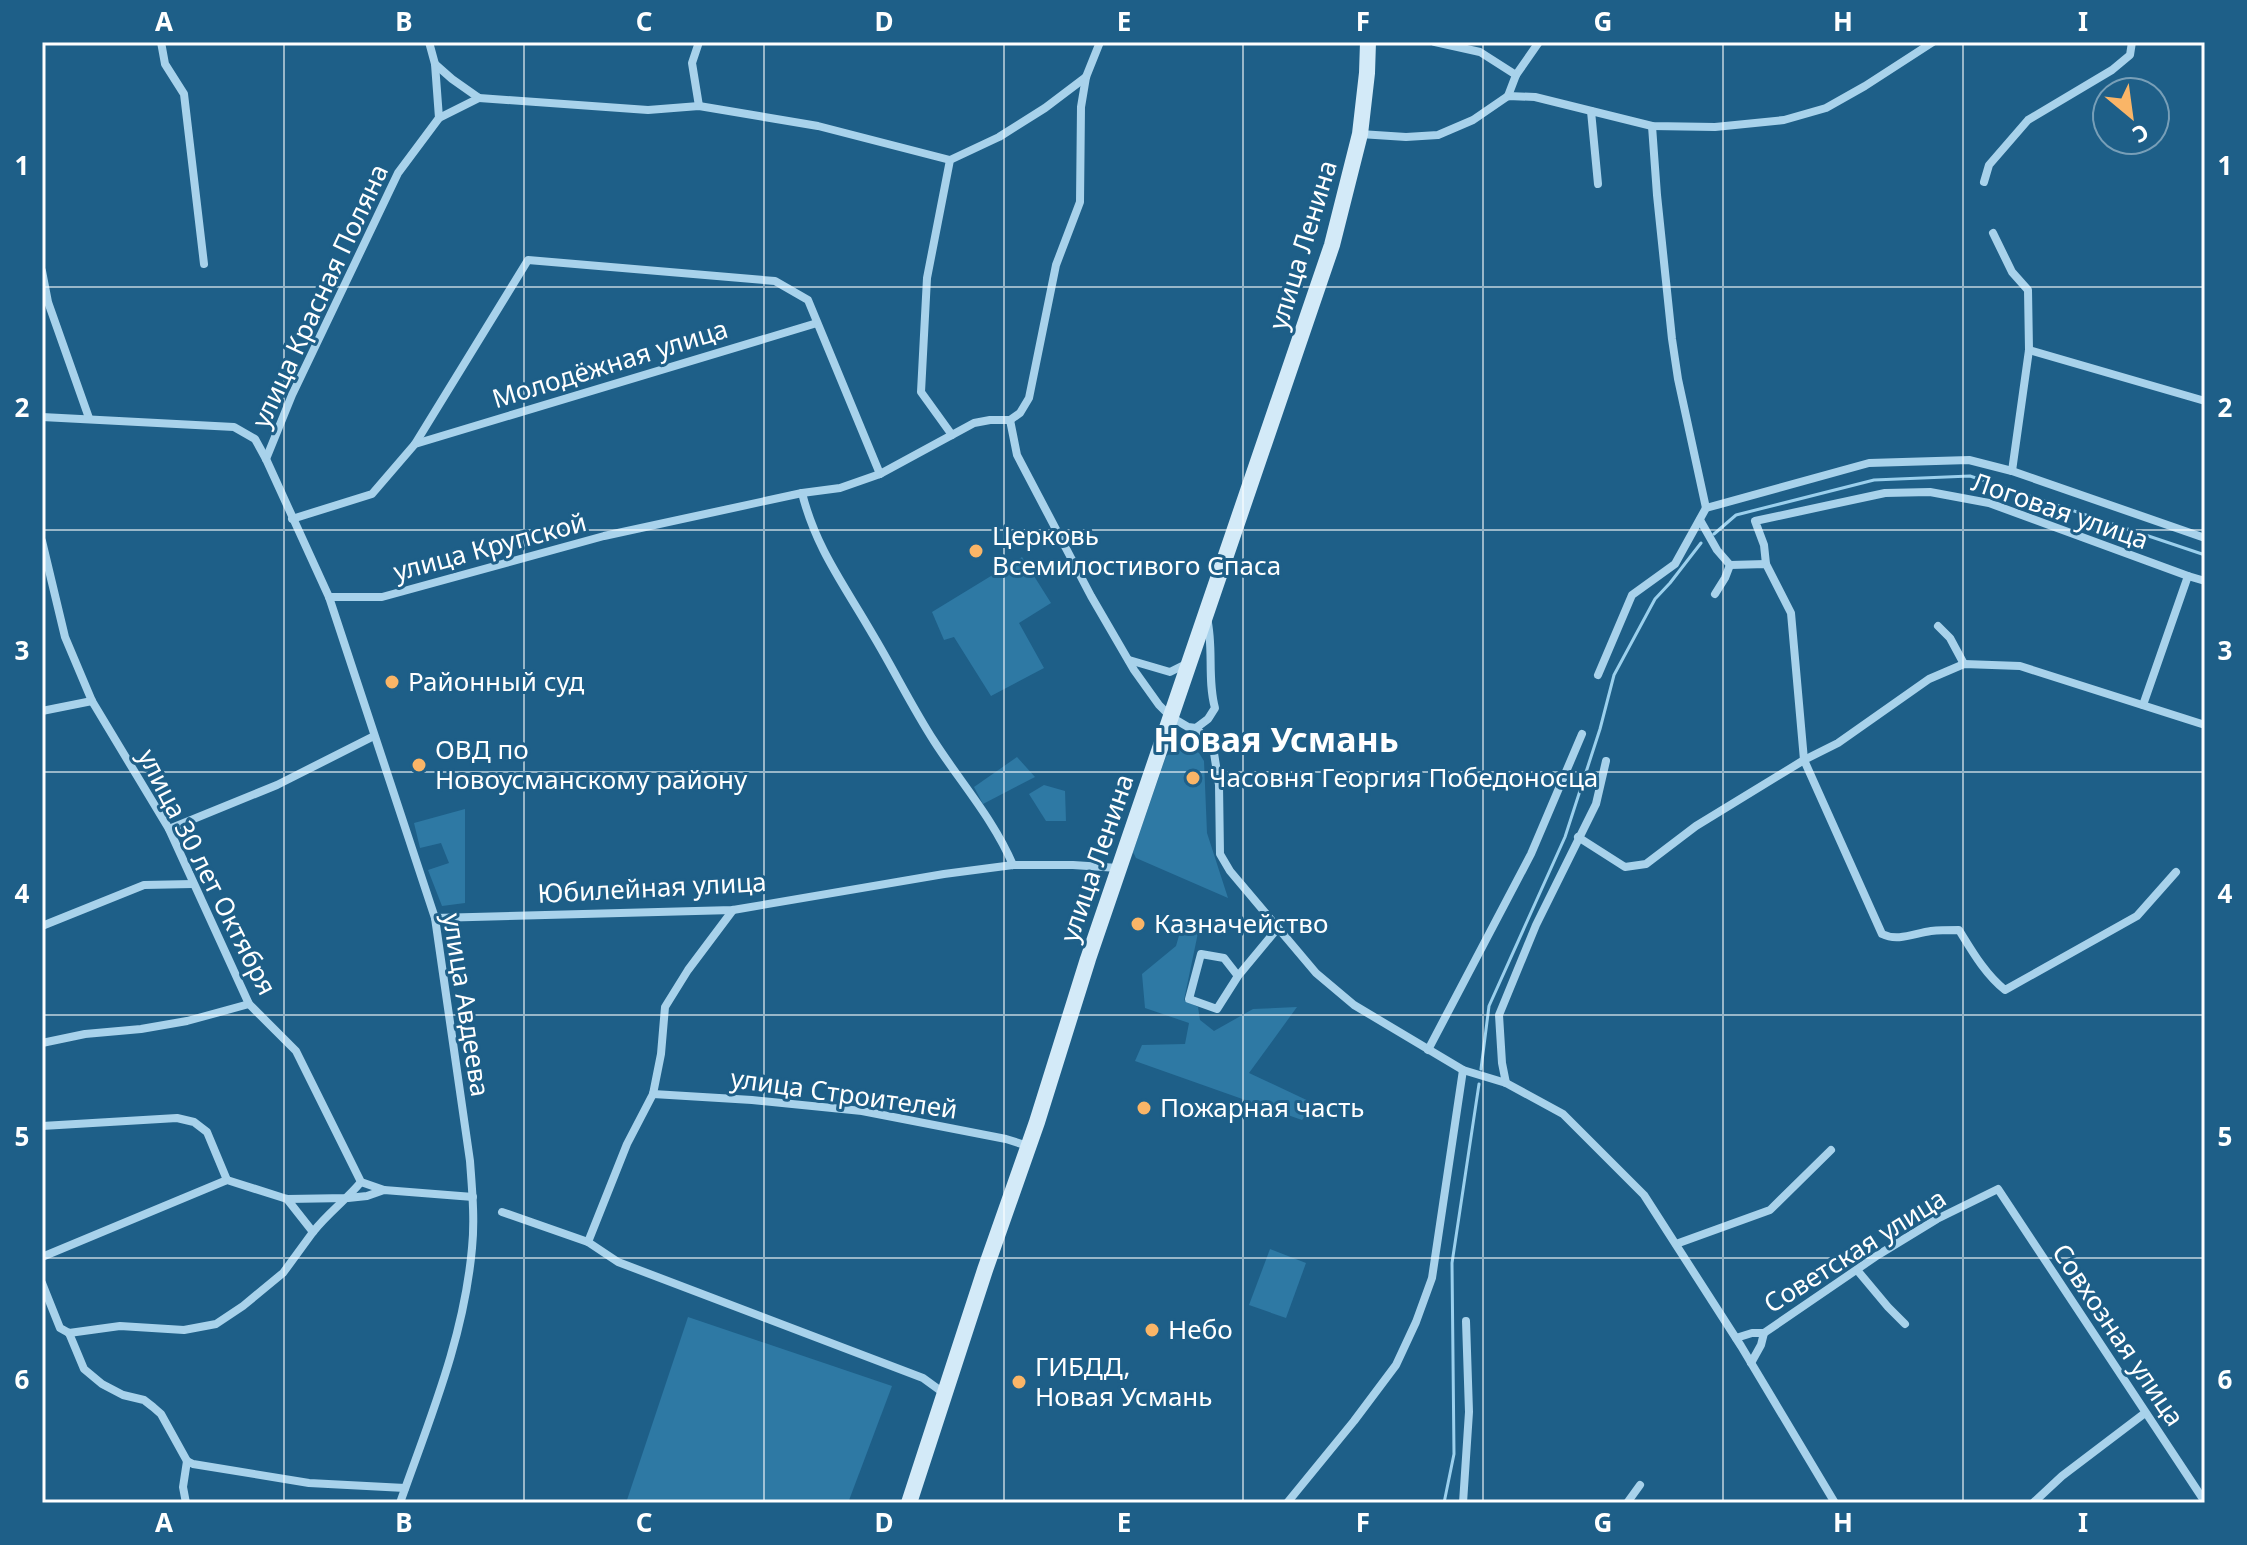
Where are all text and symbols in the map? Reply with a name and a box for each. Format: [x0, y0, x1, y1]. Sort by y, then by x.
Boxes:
text: A [155, 3, 173, 39]
text: B [395, 3, 413, 39]
text: C [636, 3, 652, 39]
text: D [874, 3, 894, 39]
text: E [1117, 3, 1131, 39]
text: F [1356, 3, 1370, 39]
text: G [1594, 3, 1612, 39]
text: H [1833, 3, 1853, 39]
text: I [2078, 3, 2088, 39]
north arrow [2091, 76, 2171, 156]
text: С [2128, 118, 2155, 151]
text: 1 [15, 147, 29, 183]
text: 1 [2218, 147, 2232, 183]
street label: улица Ленина [1259, 156, 1345, 334]
street label: улица Красная Поляна [242, 158, 396, 433]
street label: Молодёжная улица [487, 310, 732, 416]
text: 2 [15, 389, 30, 425]
text: 2 [2218, 389, 2233, 425]
street label: Логовая улица [1967, 463, 2154, 557]
street label: улица Крупской [389, 503, 590, 589]
place label: Церковь Всемилостивого Спаса [992, 517, 1281, 583]
marker: Церковь Всемилостивого Спаса [967, 542, 985, 560]
text: 3 [15, 632, 29, 668]
text: 3 [2218, 632, 2232, 668]
place label: Районный суд [408, 663, 584, 699]
marker: Районный суд [383, 673, 401, 691]
district label: Новая Усмань [1153, 716, 1399, 762]
place label: ОВД по Новоусманскому району [435, 731, 748, 797]
street label: улица 30 лет Октября [130, 742, 286, 1001]
marker: ОВД по Новоусманскому району [410, 756, 428, 774]
place label: Часовня Георгия Победоносца [1209, 759, 1598, 795]
street label: улица Ленина [1050, 769, 1142, 946]
marker: Часовня Георгия Победоносца [1184, 769, 1202, 787]
street label: Юбилейная улица [537, 863, 767, 911]
text: 4 [15, 875, 30, 911]
text: 4 [2218, 875, 2233, 911]
place label: Казначейство [1154, 905, 1328, 941]
street label: улица Авдеева [435, 911, 499, 1099]
marker: Казначейство [1129, 915, 1147, 933]
street label: улица Строителей [728, 1059, 960, 1127]
place label: Пожарная часть [1160, 1089, 1365, 1125]
marker: Пожарная часть [1135, 1099, 1153, 1117]
text: 5 [15, 1118, 29, 1154]
text: 5 [2218, 1118, 2232, 1154]
street label: Советская улица [1756, 1180, 1952, 1321]
street label: Совхозная улица [2044, 1236, 2193, 1433]
place label: Небо [1168, 1311, 1233, 1347]
marker: Небо [1143, 1321, 1161, 1339]
place label: ГИБДД, Новая Усмань [1035, 1348, 1212, 1414]
text: 6 [15, 1361, 30, 1397]
text: 6 [2218, 1361, 2233, 1397]
marker: ГИБДД, Новая Усмань [1010, 1373, 1028, 1391]
text: A [155, 1504, 173, 1540]
text: B [395, 1504, 413, 1540]
text: C [636, 1504, 652, 1540]
text: D [874, 1504, 894, 1540]
text: E [1117, 1504, 1131, 1540]
text: F [1356, 1504, 1370, 1540]
text: G [1594, 1504, 1612, 1540]
text: H [1833, 1504, 1853, 1540]
text: I [2078, 1504, 2088, 1540]

